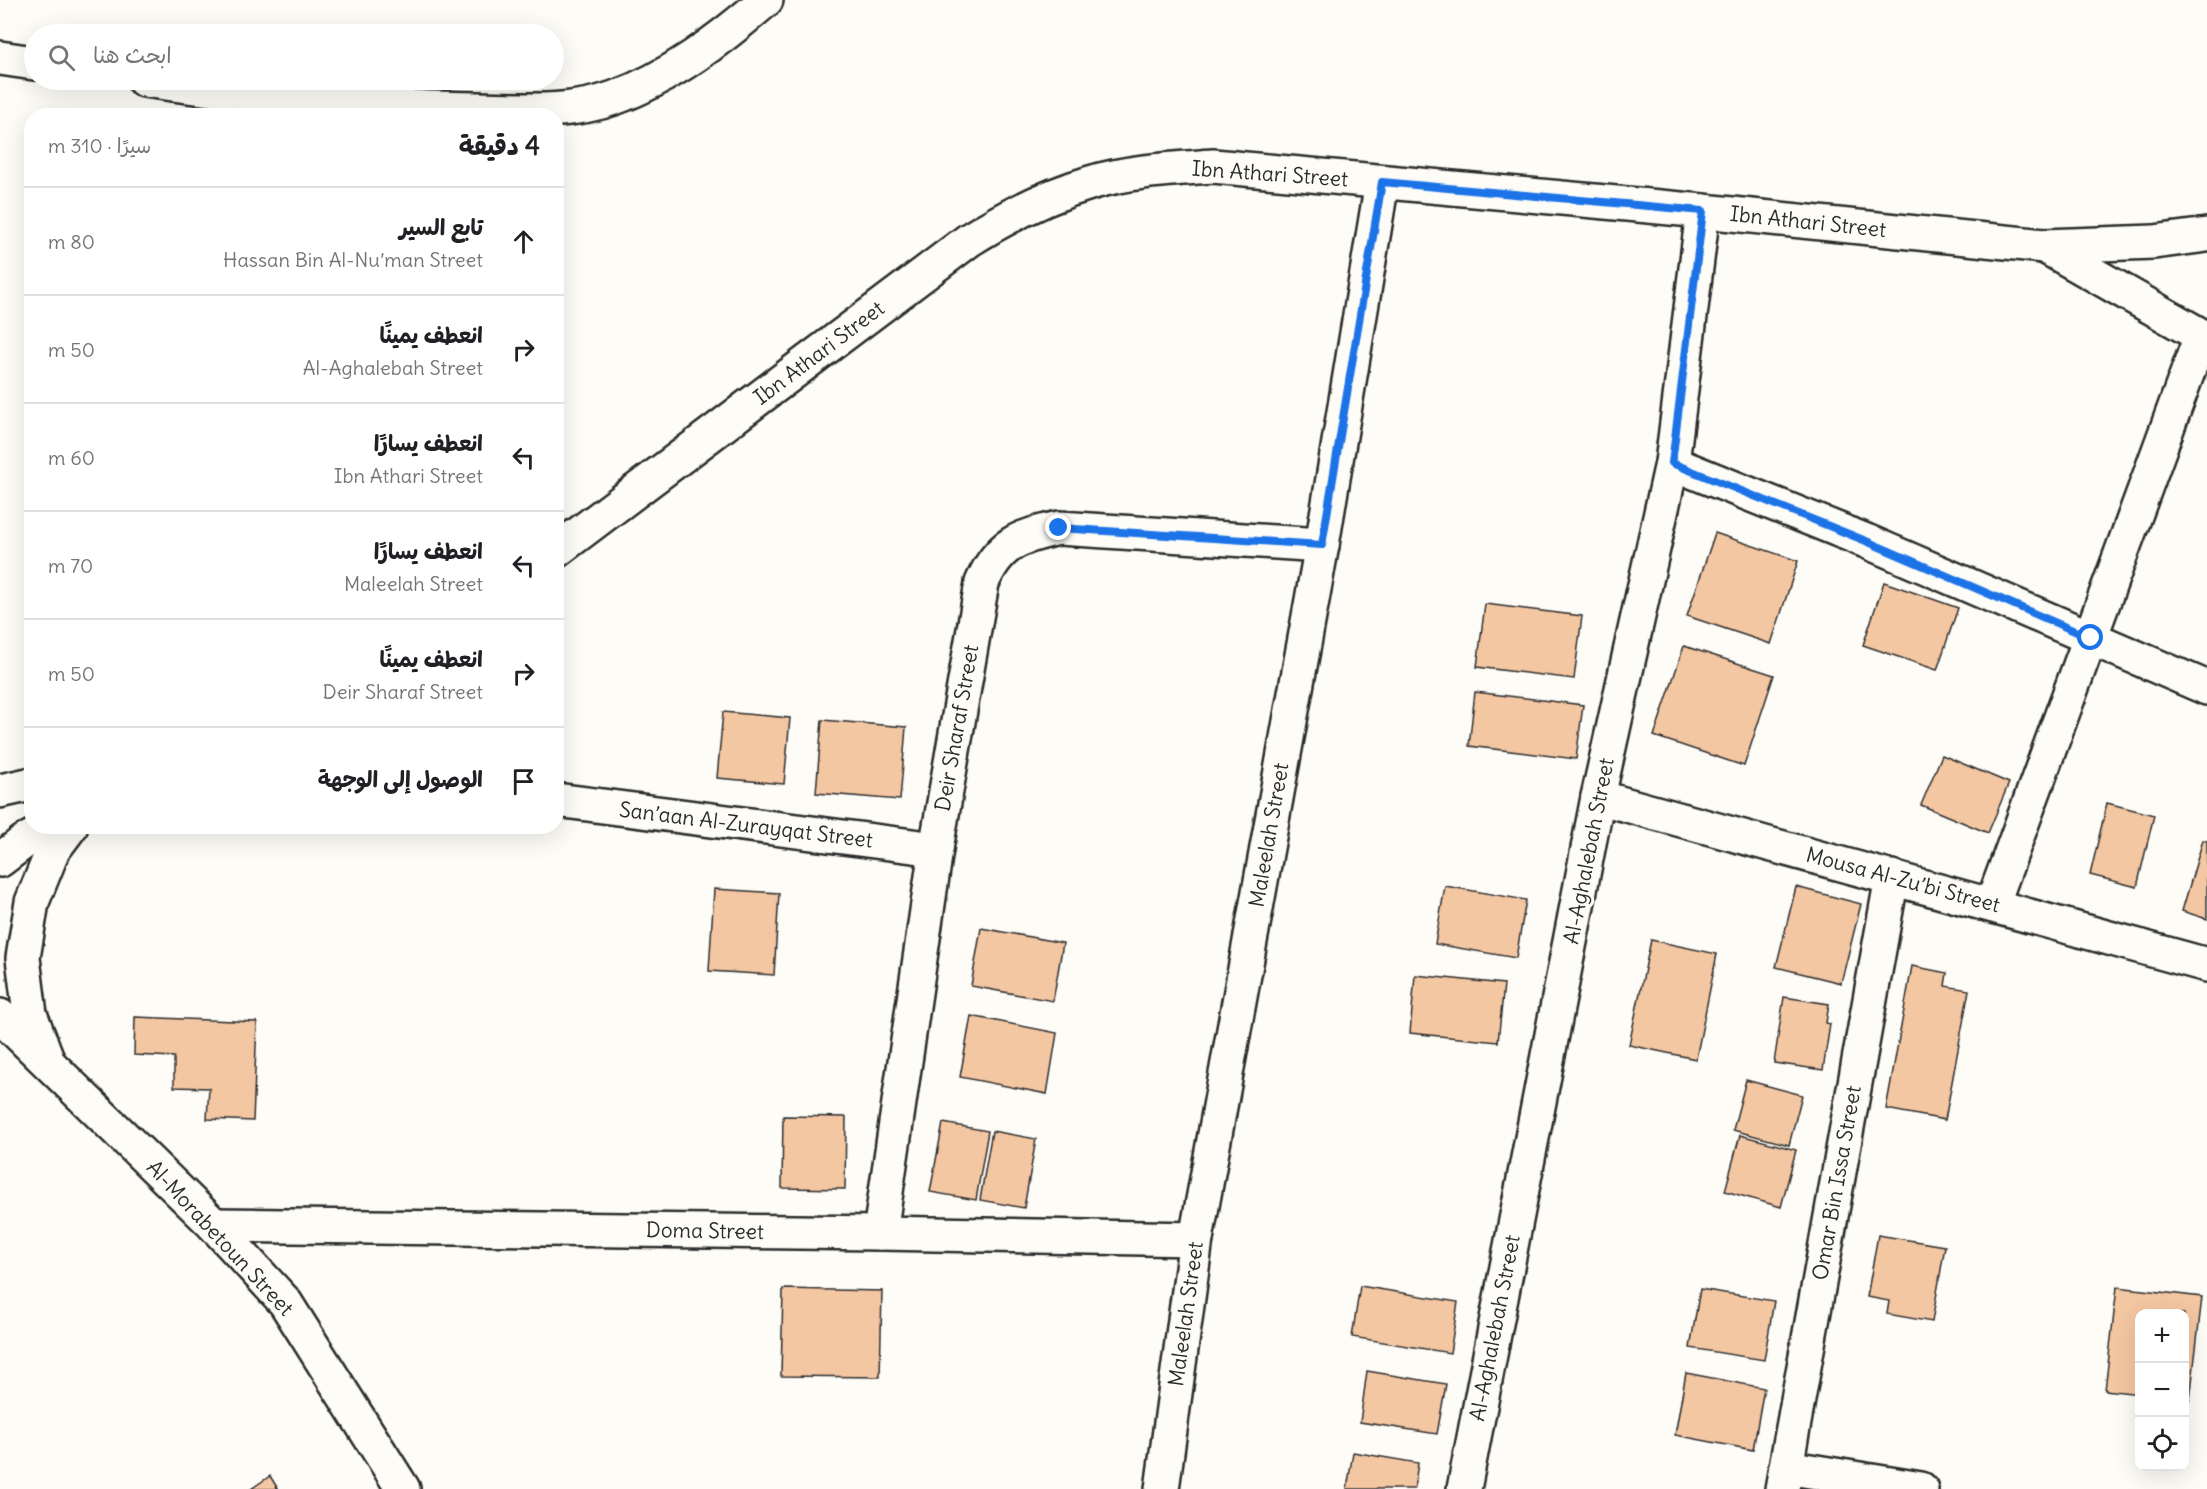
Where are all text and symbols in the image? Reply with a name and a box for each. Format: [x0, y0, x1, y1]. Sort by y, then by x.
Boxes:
search box [24, 24, 564, 90]
icon: search [45, 41, 78, 74]
text: ابحث هنا [93, 41, 172, 69]
text: 4 دقيقة [459, 129, 540, 162]
text: سيرًا · 310 m [48, 133, 151, 158]
street label: Ibn Athari Street [1191, 155, 1349, 192]
street label: Ibn Athari Street [1729, 200, 1887, 243]
text: تابع السير [399, 213, 483, 241]
icon: ahead [507, 225, 540, 258]
text: 80 m [48, 229, 95, 254]
text: Hassan Bin Al-Nu’man Street [223, 247, 483, 272]
street label: Ibn Athari Street [748, 295, 889, 411]
text: انعطف يمينًا [380, 321, 483, 349]
icon: right [507, 333, 540, 366]
text: 50 m [48, 337, 95, 362]
text: Al-Aghalebah Street [303, 355, 483, 380]
text: انعطف يسارًا [374, 429, 483, 457]
icon: left [507, 441, 540, 474]
text: 60 m [48, 445, 95, 470]
text: Ibn Athari Street [334, 463, 483, 488]
route end [1045, 514, 1071, 540]
text: انعطف يسارًا [374, 537, 483, 565]
icon: left [507, 549, 540, 582]
text: 70 m [48, 553, 93, 578]
text: Maleelah Street [344, 571, 483, 596]
route start [2077, 624, 2103, 650]
street label: Deir Sharaf Street [929, 643, 984, 813]
text: انعطف يمينًا [380, 645, 483, 673]
icon: right [507, 657, 540, 690]
text: 50 m [48, 661, 95, 686]
text: Deir Sharaf Street [323, 679, 483, 704]
street label: Al-Aghalebah Street [1557, 755, 1620, 946]
street label: Maleelah Street [1243, 761, 1294, 909]
text: الوصول إلى الوجهة [318, 765, 483, 793]
icon: arrive [507, 765, 540, 798]
street label: San’aan Al-Zurayqat Street [618, 796, 874, 853]
street label: Mousa Al-Zu’bi Street [1803, 841, 2003, 918]
street label: Omar Bin Issa Street [1806, 1083, 1867, 1282]
street label: Al-Morabetoun Street [141, 1154, 300, 1321]
street label: Doma Street [646, 1216, 764, 1245]
street label: Al-Aghalebah Street [1463, 1232, 1526, 1423]
street label: Maleelah Street [1162, 1240, 1209, 1388]
map controls [2135, 1309, 2189, 1471]
button: + [2135, 1309, 2189, 1363]
button: − [2135, 1363, 2189, 1417]
button: locate [2135, 1417, 2189, 1471]

